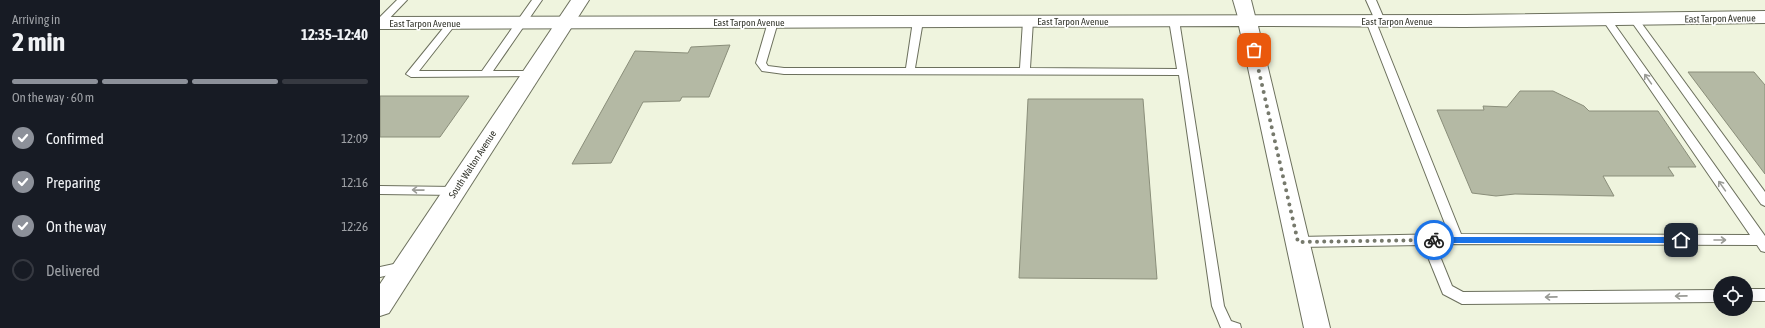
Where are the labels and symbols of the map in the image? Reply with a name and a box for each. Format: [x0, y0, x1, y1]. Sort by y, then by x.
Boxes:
street label: East Tarpon Avenue [1684, 12, 1756, 25]
street label: East Tarpon Avenue [1037, 16, 1109, 27]
street label: East Tarpon Avenue [1361, 16, 1433, 27]
street label: East Tarpon Avenue [713, 17, 785, 28]
street label: East Tarpon Avenue [389, 18, 461, 29]
pin [1237, 33, 1271, 67]
one-way arrow [1644, 74, 1652, 85]
street label: South Walton Avenue [446, 128, 499, 200]
one-way arrow [1718, 180, 1726, 191]
one-way arrow [412, 186, 425, 194]
courier [1414, 220, 1454, 260]
pin [1664, 223, 1698, 257]
one-way arrow [1713, 236, 1726, 244]
one-way arrow [1675, 292, 1688, 300]
one-way arrow [1545, 293, 1558, 301]

